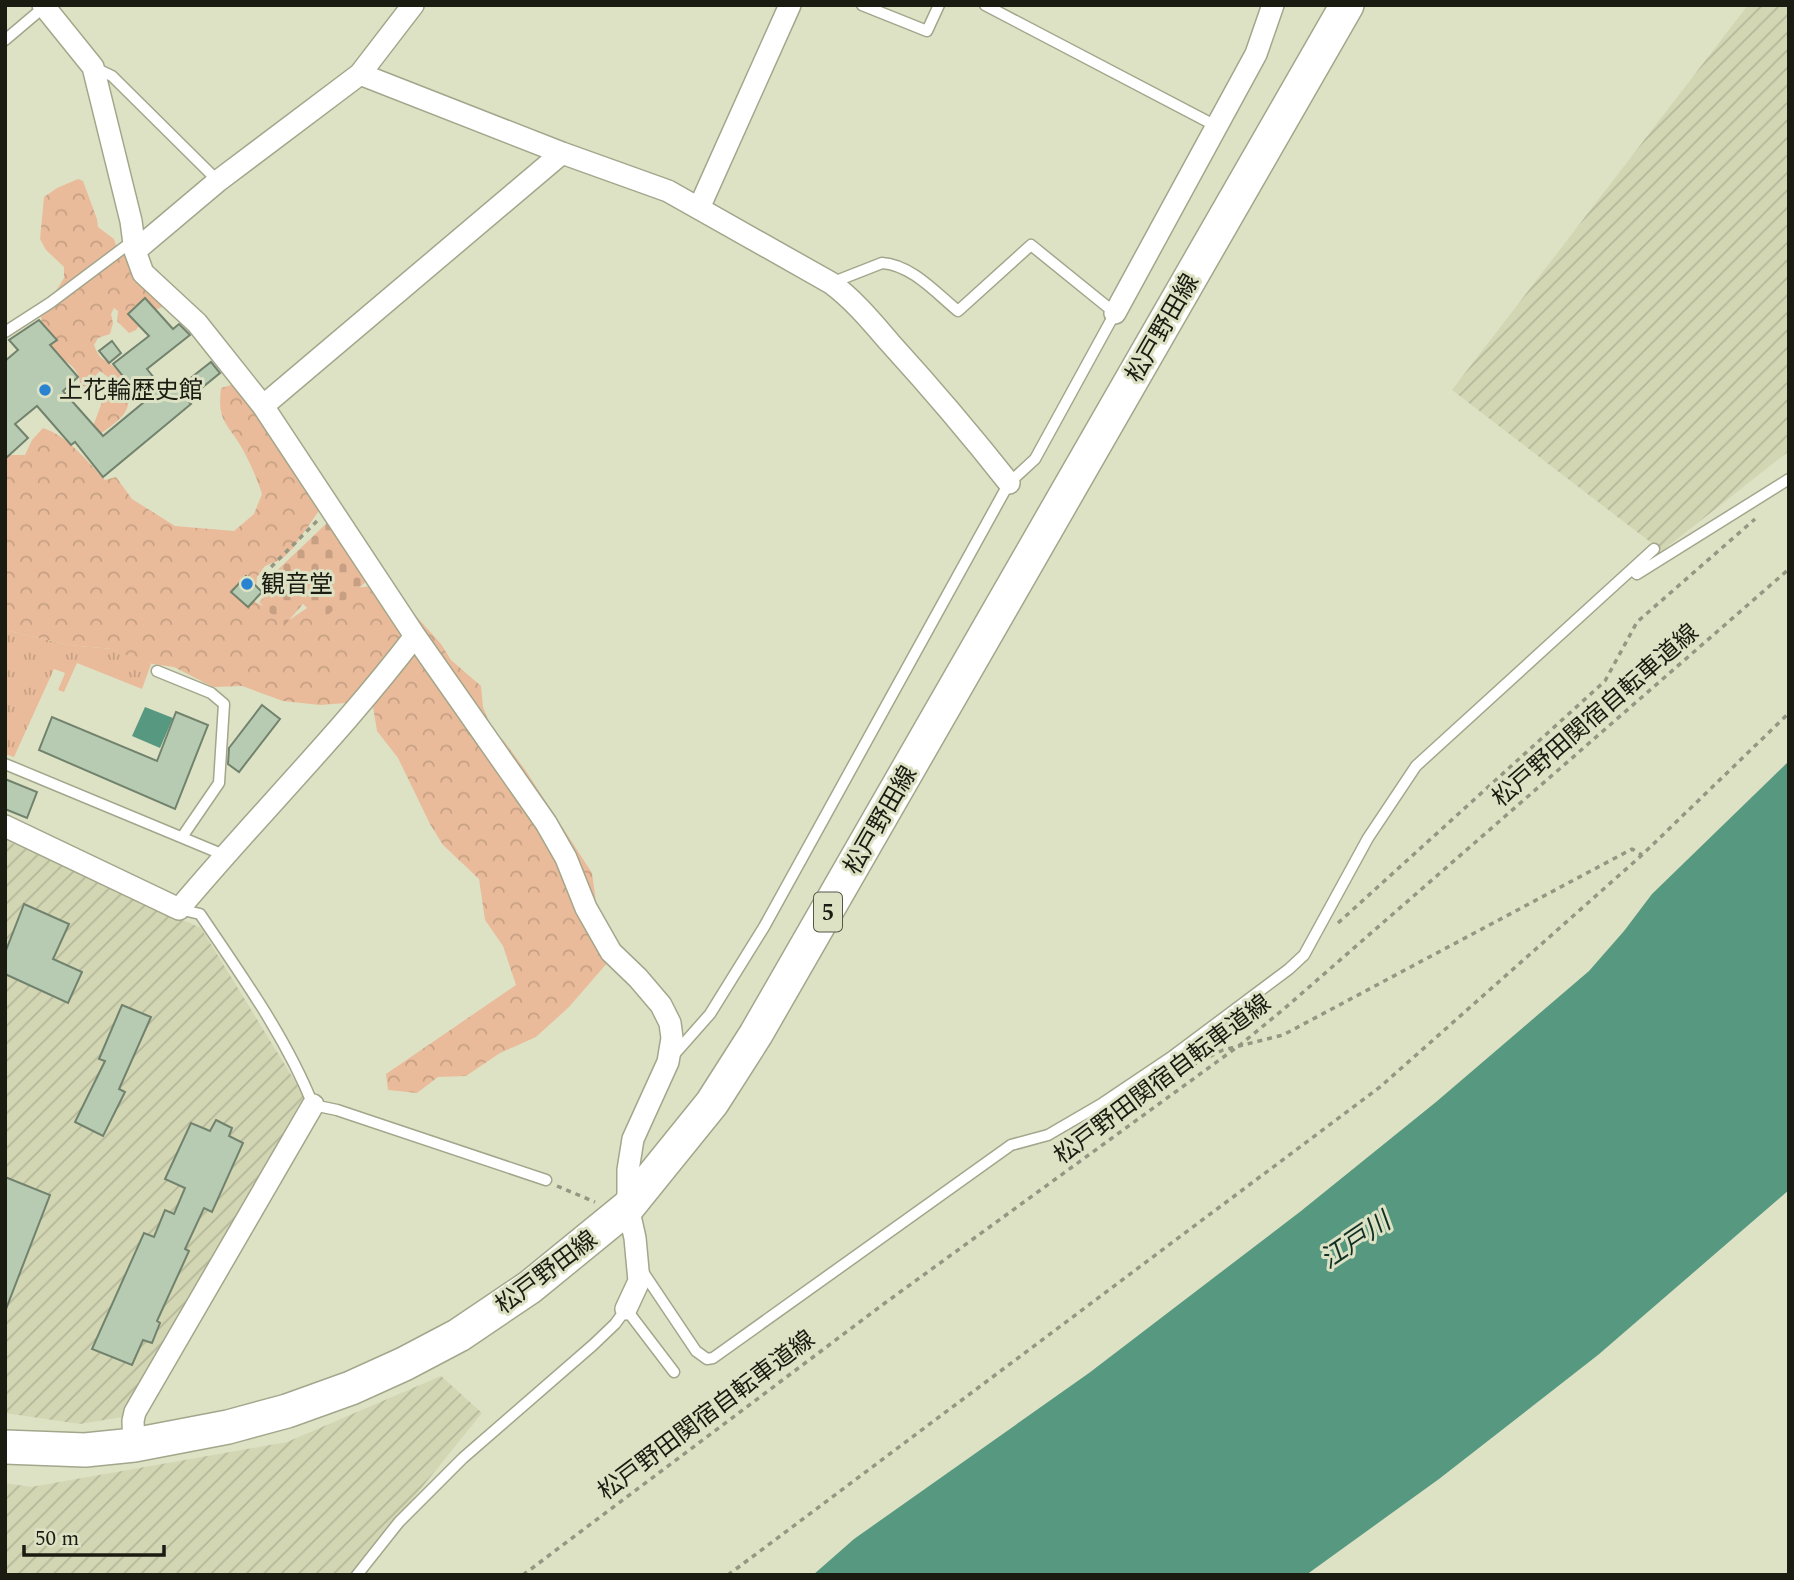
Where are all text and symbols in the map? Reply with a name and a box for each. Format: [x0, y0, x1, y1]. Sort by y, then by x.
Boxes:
street label: 松戸野田線 [1117, 268, 1208, 389]
place label: 上花輪歴史館 [59, 373, 203, 409]
marker: 上花輪歴史館 [37, 382, 53, 398]
place label: 観音堂 [261, 567, 333, 603]
marker: 観音堂 [239, 576, 255, 592]
street label: 松戸野田関宿自転車道線 [1484, 616, 1707, 816]
street label: 松戸野田線 [835, 760, 926, 881]
road number: 5 [814, 892, 842, 931]
street label: 松戸野田関宿自転車道線 [1046, 986, 1279, 1174]
water label: 江戸川 [1312, 1201, 1402, 1279]
street label: 松戸野田線 [488, 1222, 605, 1323]
street label: 松戸野田関宿自転車道線 [590, 1322, 823, 1510]
scale bar [24, 1514, 164, 1558]
text: 50 m [35, 1523, 79, 1555]

